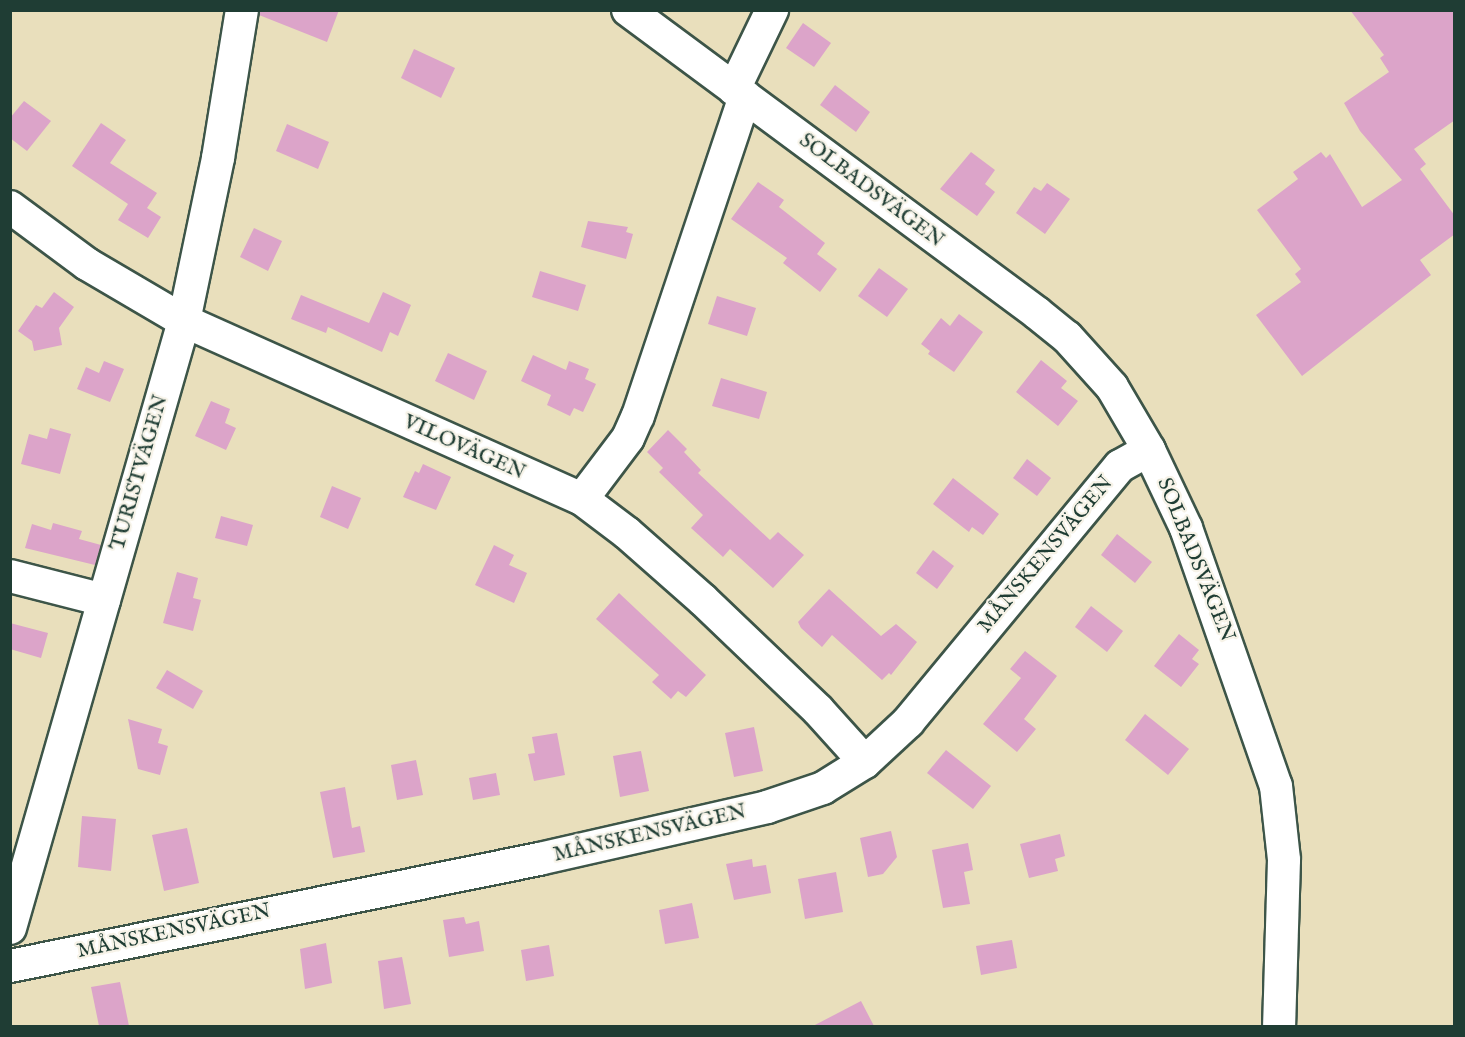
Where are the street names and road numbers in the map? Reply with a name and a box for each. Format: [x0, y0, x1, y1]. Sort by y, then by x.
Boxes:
street label: SOLBADSVÄGEN [794, 128, 948, 254]
street label: TURISTVÄGEN [106, 392, 174, 554]
street label: VILOVÄGEN [399, 410, 529, 486]
street label: MÅNSKENSVÄGEN [973, 471, 1119, 639]
street label: SOLBADSVÄGEN [1151, 474, 1239, 646]
street label: MÅNSKENSVÄGEN [551, 800, 749, 868]
street label: MÅNSKENSVÄGEN [75, 899, 273, 965]

